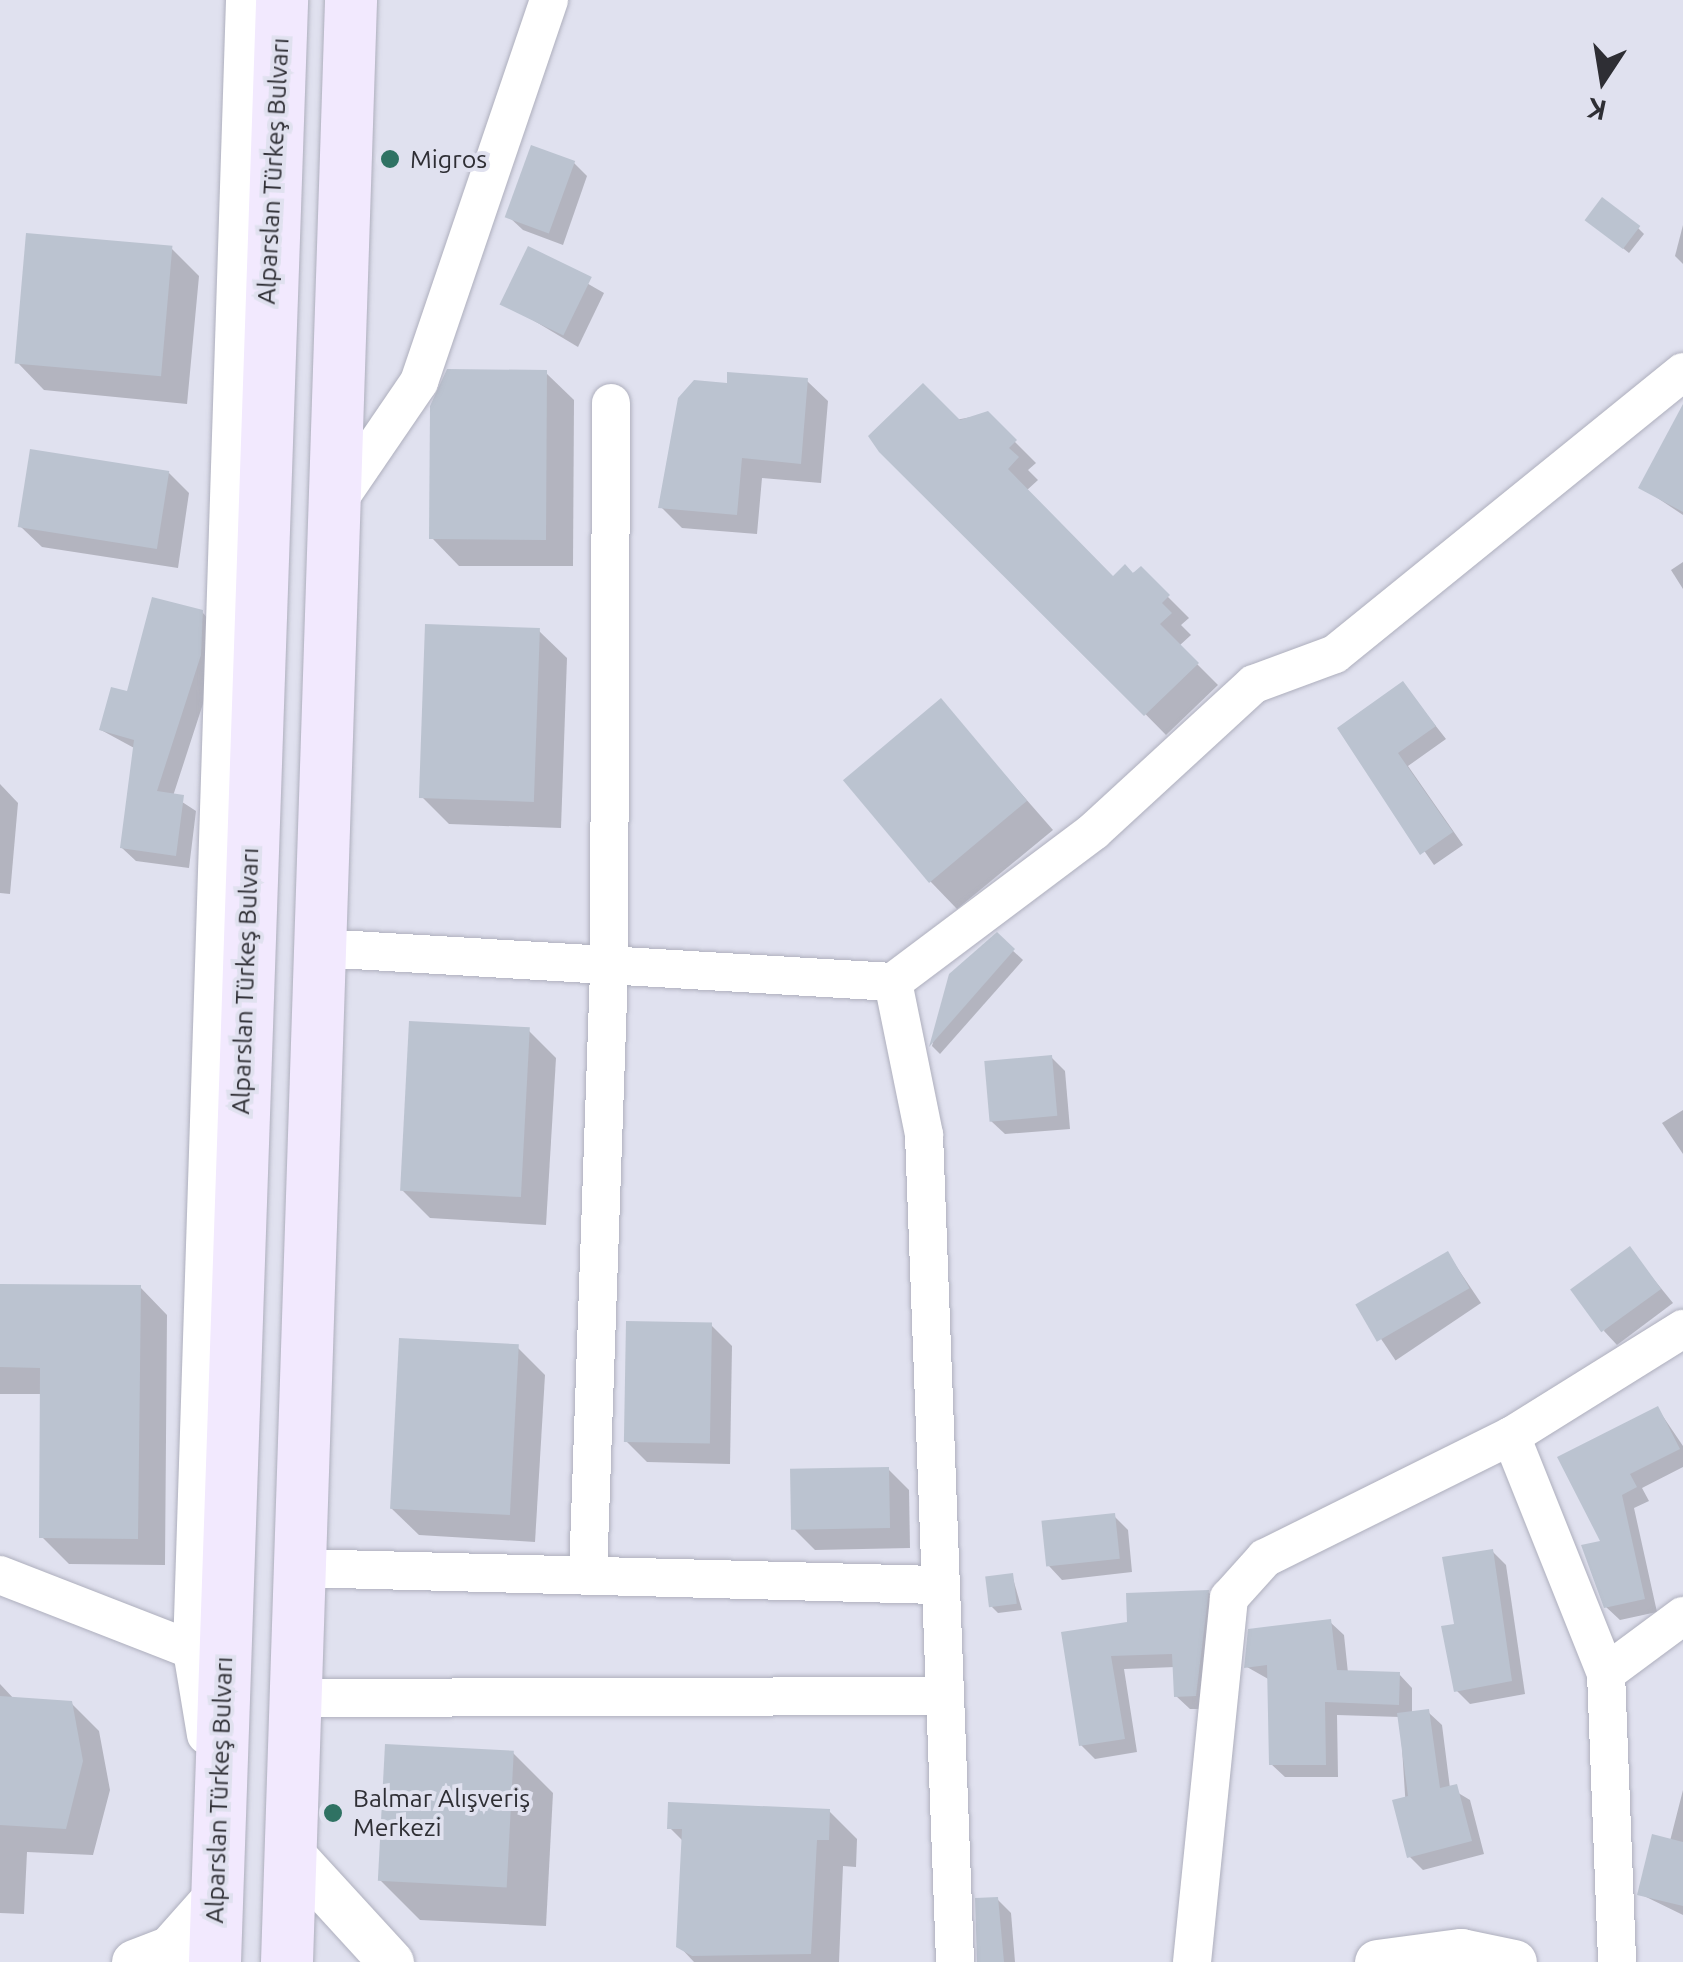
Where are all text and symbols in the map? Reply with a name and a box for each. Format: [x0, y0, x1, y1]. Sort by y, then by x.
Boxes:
north arrow [1553, 30, 1653, 130]
street label: Alparslan Türkeş Bulvarı [251, 37, 295, 305]
text: K [1584, 93, 1609, 127]
place label: Migros [410, 144, 487, 174]
marker: Migros [379, 148, 401, 170]
street label: Alparslan Türkeş Bulvarı [225, 847, 265, 1115]
street label: Alparslan Türkeş Bulvarı [199, 1656, 239, 1924]
place label: Balmar Alışveriş Merkezi [353, 1784, 530, 1843]
marker: Balmar Alışveriş Merkezi [322, 1802, 344, 1824]

